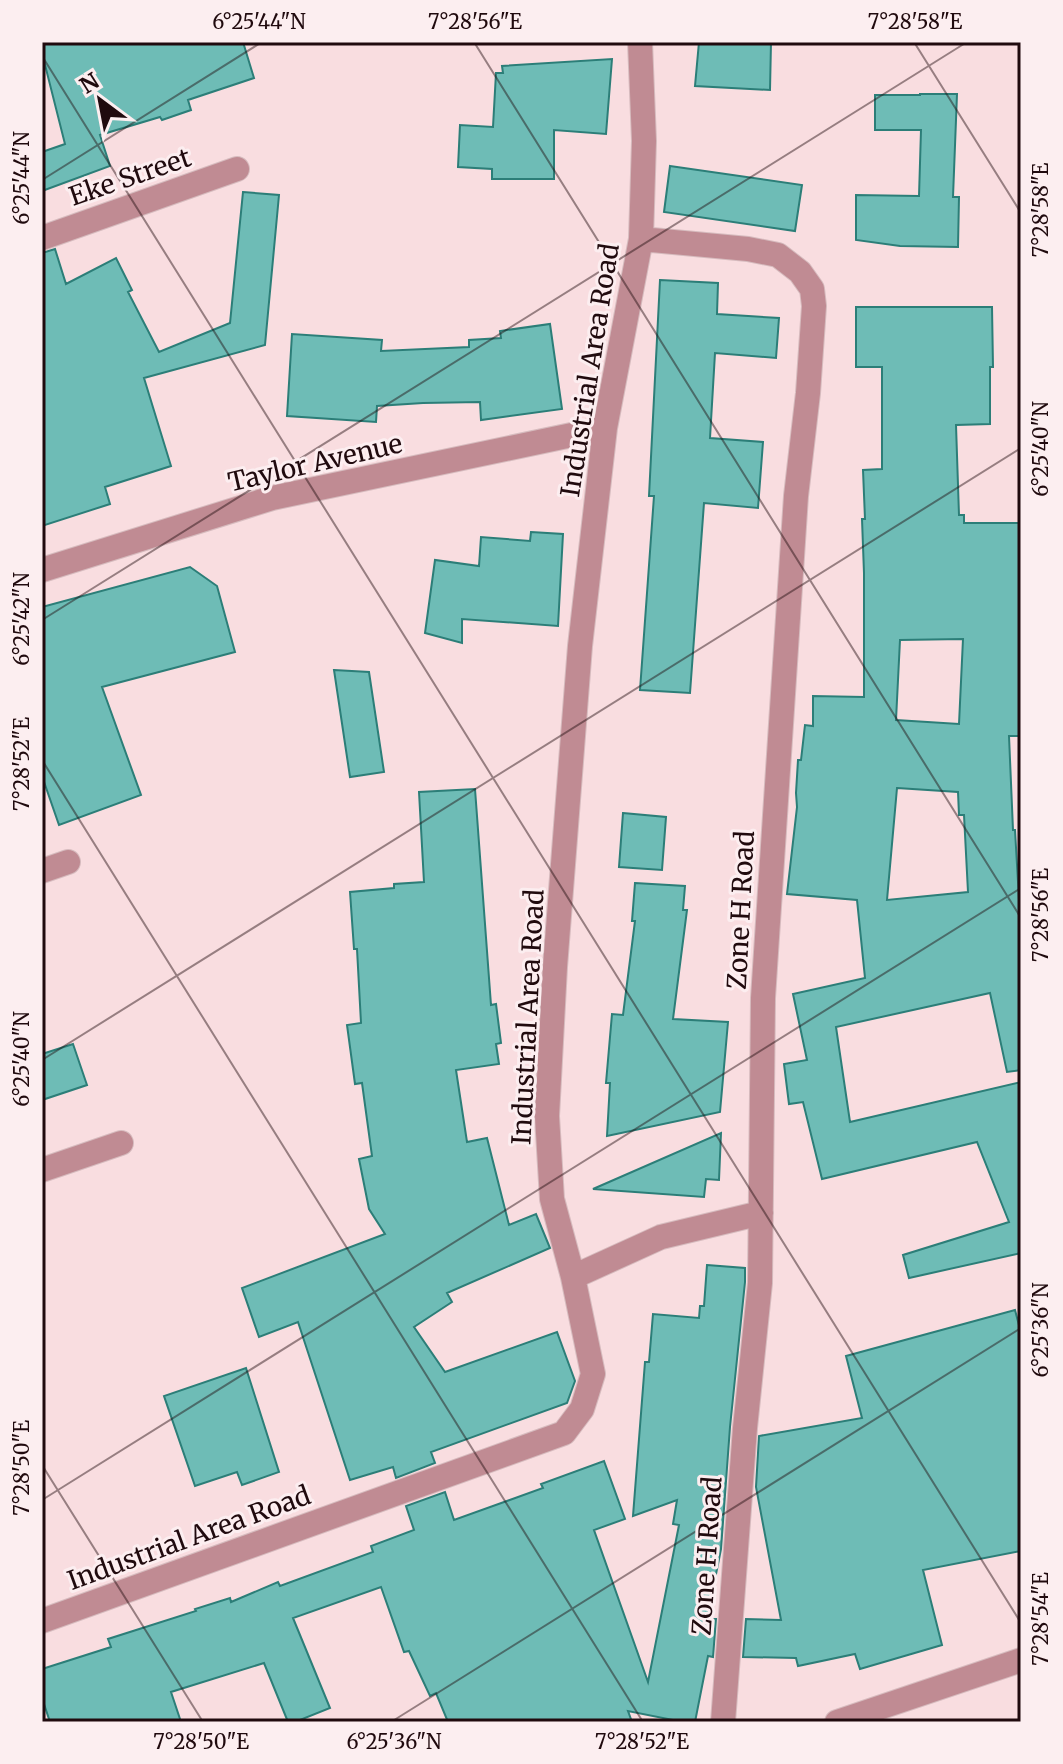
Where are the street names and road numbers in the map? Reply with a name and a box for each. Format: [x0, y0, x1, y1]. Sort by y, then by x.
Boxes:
street label: Eke Street [65, 140, 195, 213]
street label: Industrial Area Road [553, 241, 626, 499]
street label: Taylor Avenue [225, 426, 405, 499]
street label: Zone H Road [720, 829, 761, 990]
street label: Industrial Area Road [504, 888, 551, 1146]
street label: Zone H Road [684, 1475, 729, 1637]
street label: Industrial Area Road [63, 1478, 315, 1597]

